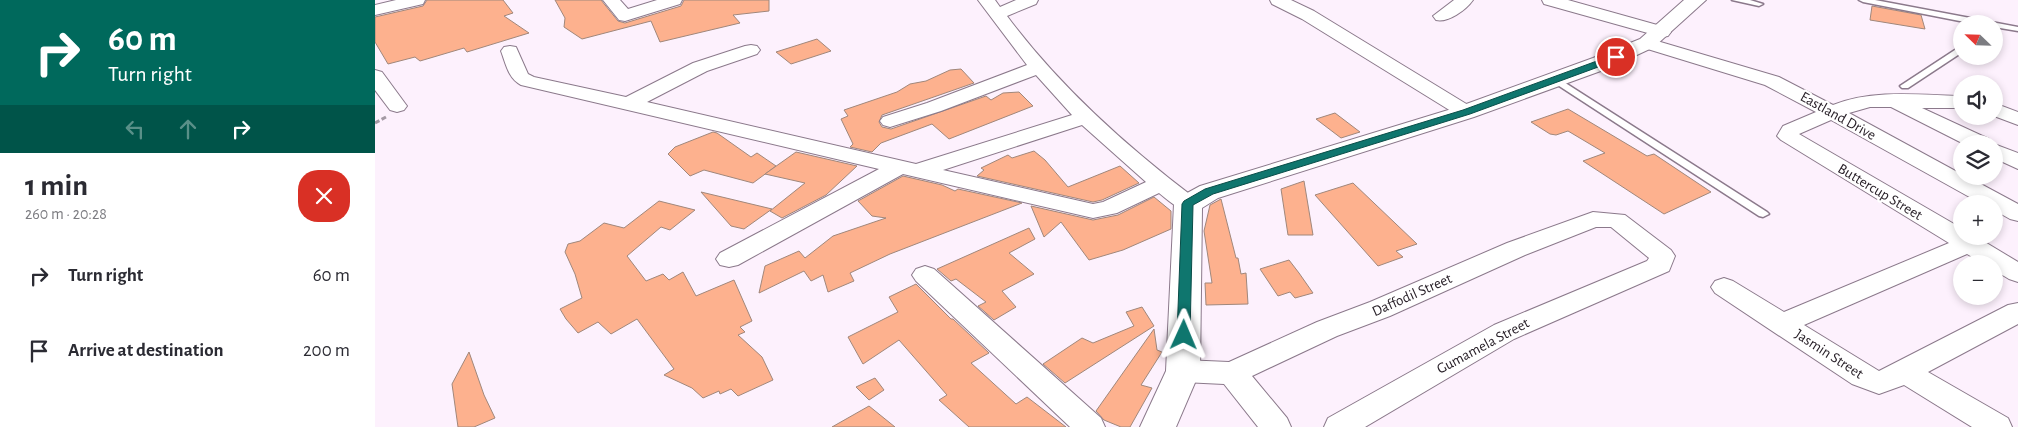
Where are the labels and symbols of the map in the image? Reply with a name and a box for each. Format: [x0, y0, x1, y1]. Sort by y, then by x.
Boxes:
north arrow [1953, 15, 2003, 65]
pin [1595, 36, 1637, 78]
street label: Eastland Drive [1798, 89, 1878, 143]
street label: Buttercup Street [1835, 161, 1925, 223]
street label: Daffodil Street [1370, 271, 1454, 319]
position arrow [1157, 308, 1209, 360]
street label: Gumamela Street [1434, 315, 1532, 377]
street label: Jasmin Street [1792, 326, 1866, 382]

